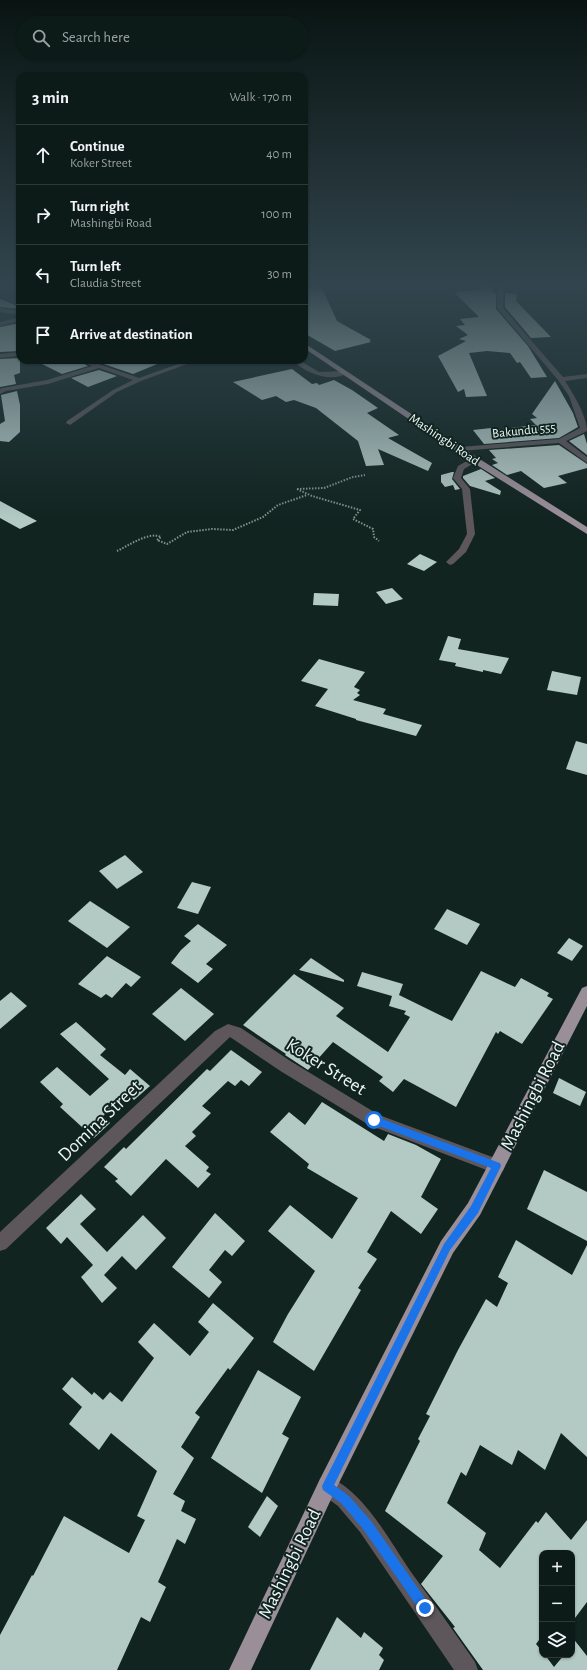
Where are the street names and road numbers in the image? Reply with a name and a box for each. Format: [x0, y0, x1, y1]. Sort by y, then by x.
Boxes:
street label: Mashingbi Road [406, 412, 482, 468]
street label: Bakundu 555 [492, 421, 556, 441]
street label: Koker Street [283, 1035, 369, 1099]
street label: Mashingbi Road [497, 1038, 569, 1154]
street label: Domina Street [55, 1077, 145, 1165]
street label: Mashingbi Road [255, 1506, 325, 1622]

